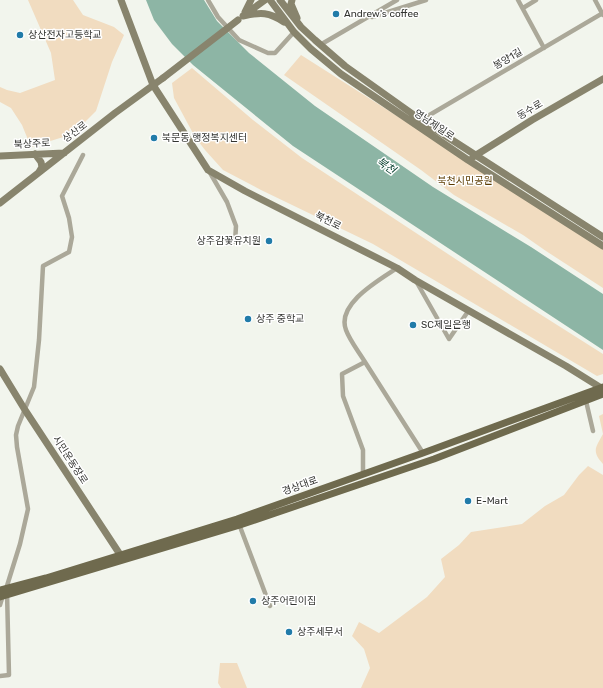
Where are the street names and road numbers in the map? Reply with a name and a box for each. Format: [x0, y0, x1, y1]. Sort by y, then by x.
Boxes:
street label: 봉양1길 [491, 46, 525, 72]
street label: 동수로 [515, 98, 545, 122]
street label: 영남제일로 [412, 107, 456, 143]
street label: 상산로 [60, 119, 90, 145]
street label: 북상주로 [13, 137, 51, 151]
street label: 북천로 [313, 209, 343, 233]
street label: 시민운동장로 [50, 434, 90, 486]
street label: 경상대로 [281, 474, 319, 498]

